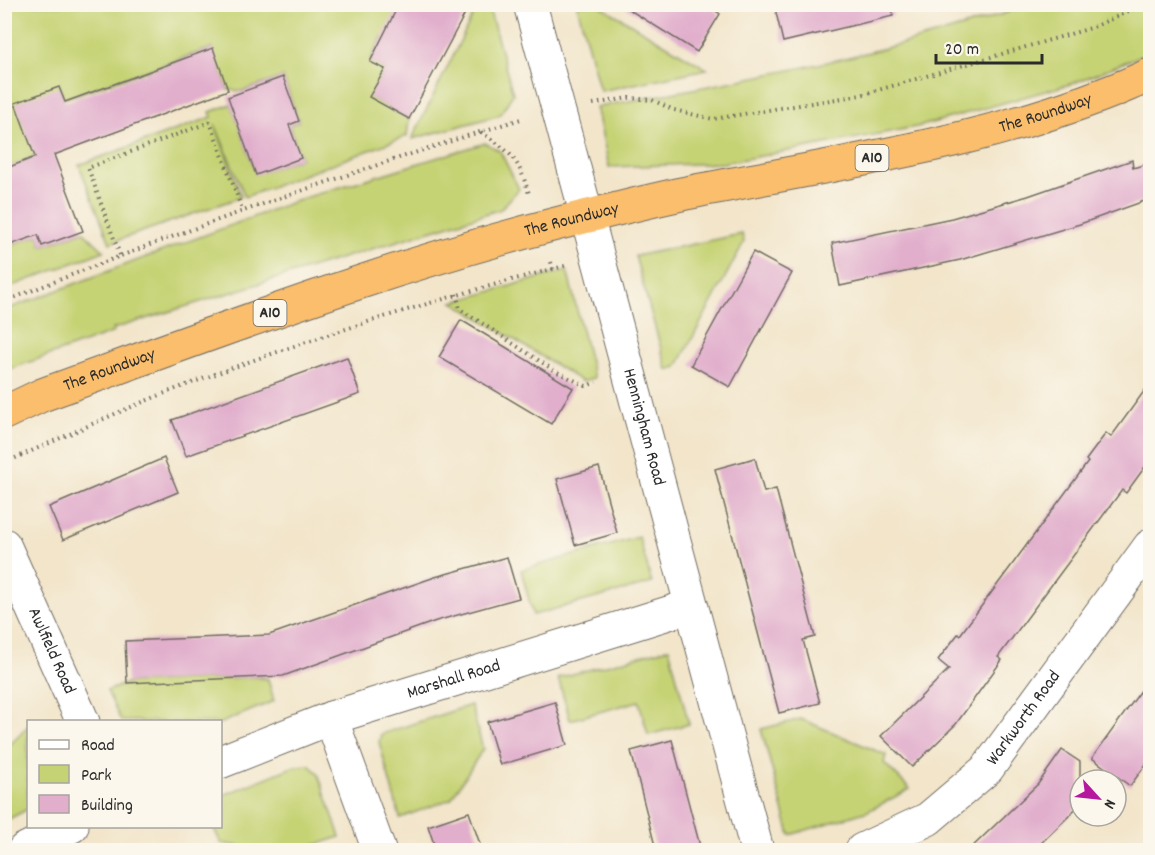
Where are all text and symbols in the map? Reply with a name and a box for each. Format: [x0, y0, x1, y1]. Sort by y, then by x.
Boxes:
scale bar [936, 27, 1042, 65]
text: 20 m [945, 38, 979, 63]
street label: The Roundway [996, 87, 1096, 140]
road number: A10 [856, 145, 888, 171]
street label: The Roundway [522, 196, 622, 244]
road number: A10 [254, 300, 286, 326]
street label: The Roundway [60, 342, 160, 399]
street label: Henningham Road [616, 366, 671, 488]
street label: Awlfield Road [21, 604, 82, 698]
street label: Marshall Road [404, 654, 504, 706]
street label: Warkworth Road [981, 666, 1067, 771]
legend [27, 720, 222, 828]
text: Road [81, 734, 115, 759]
text: Park [81, 764, 112, 789]
north arrow [1068, 768, 1128, 828]
text: Building [81, 794, 133, 819]
text: N [1097, 795, 1121, 813]

